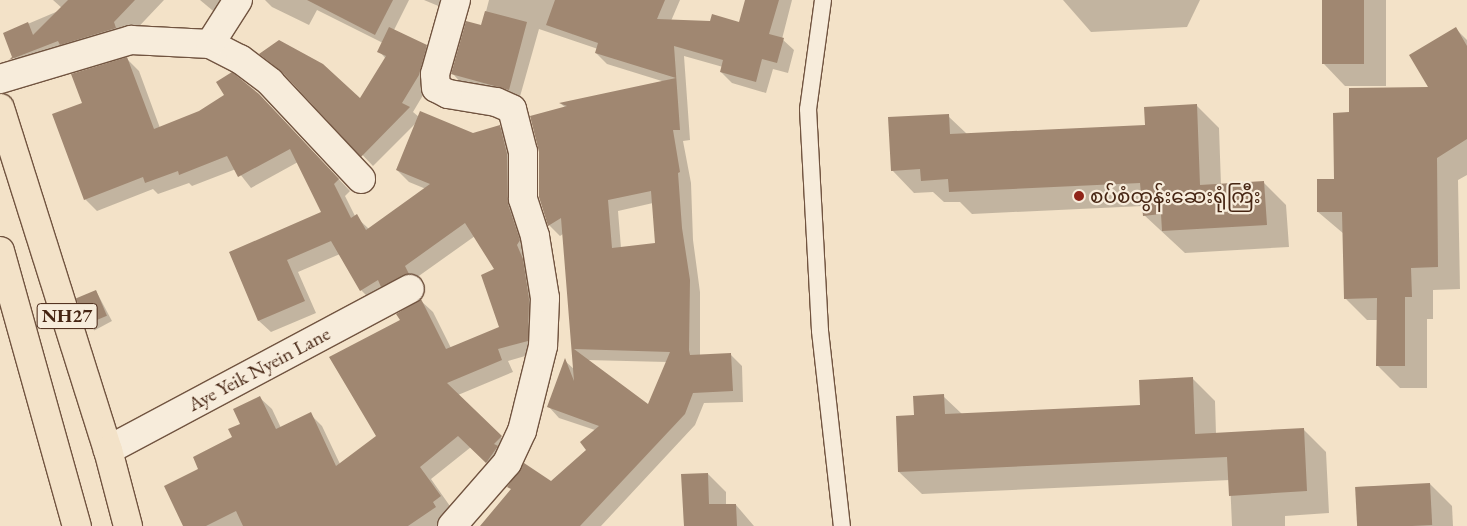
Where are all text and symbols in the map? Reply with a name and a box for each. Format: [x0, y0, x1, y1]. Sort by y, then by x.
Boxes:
place label: စပ်စံထွန်းဆေးရုံကြီး [1090, 184, 1261, 208]
marker: စပ်စံထွန်းဆေးရုံကြီး [1072, 189, 1086, 203]
road number: NH27 [36, 300, 98, 332]
street label: Aye Yeik Nyein Lane [184, 321, 334, 417]

